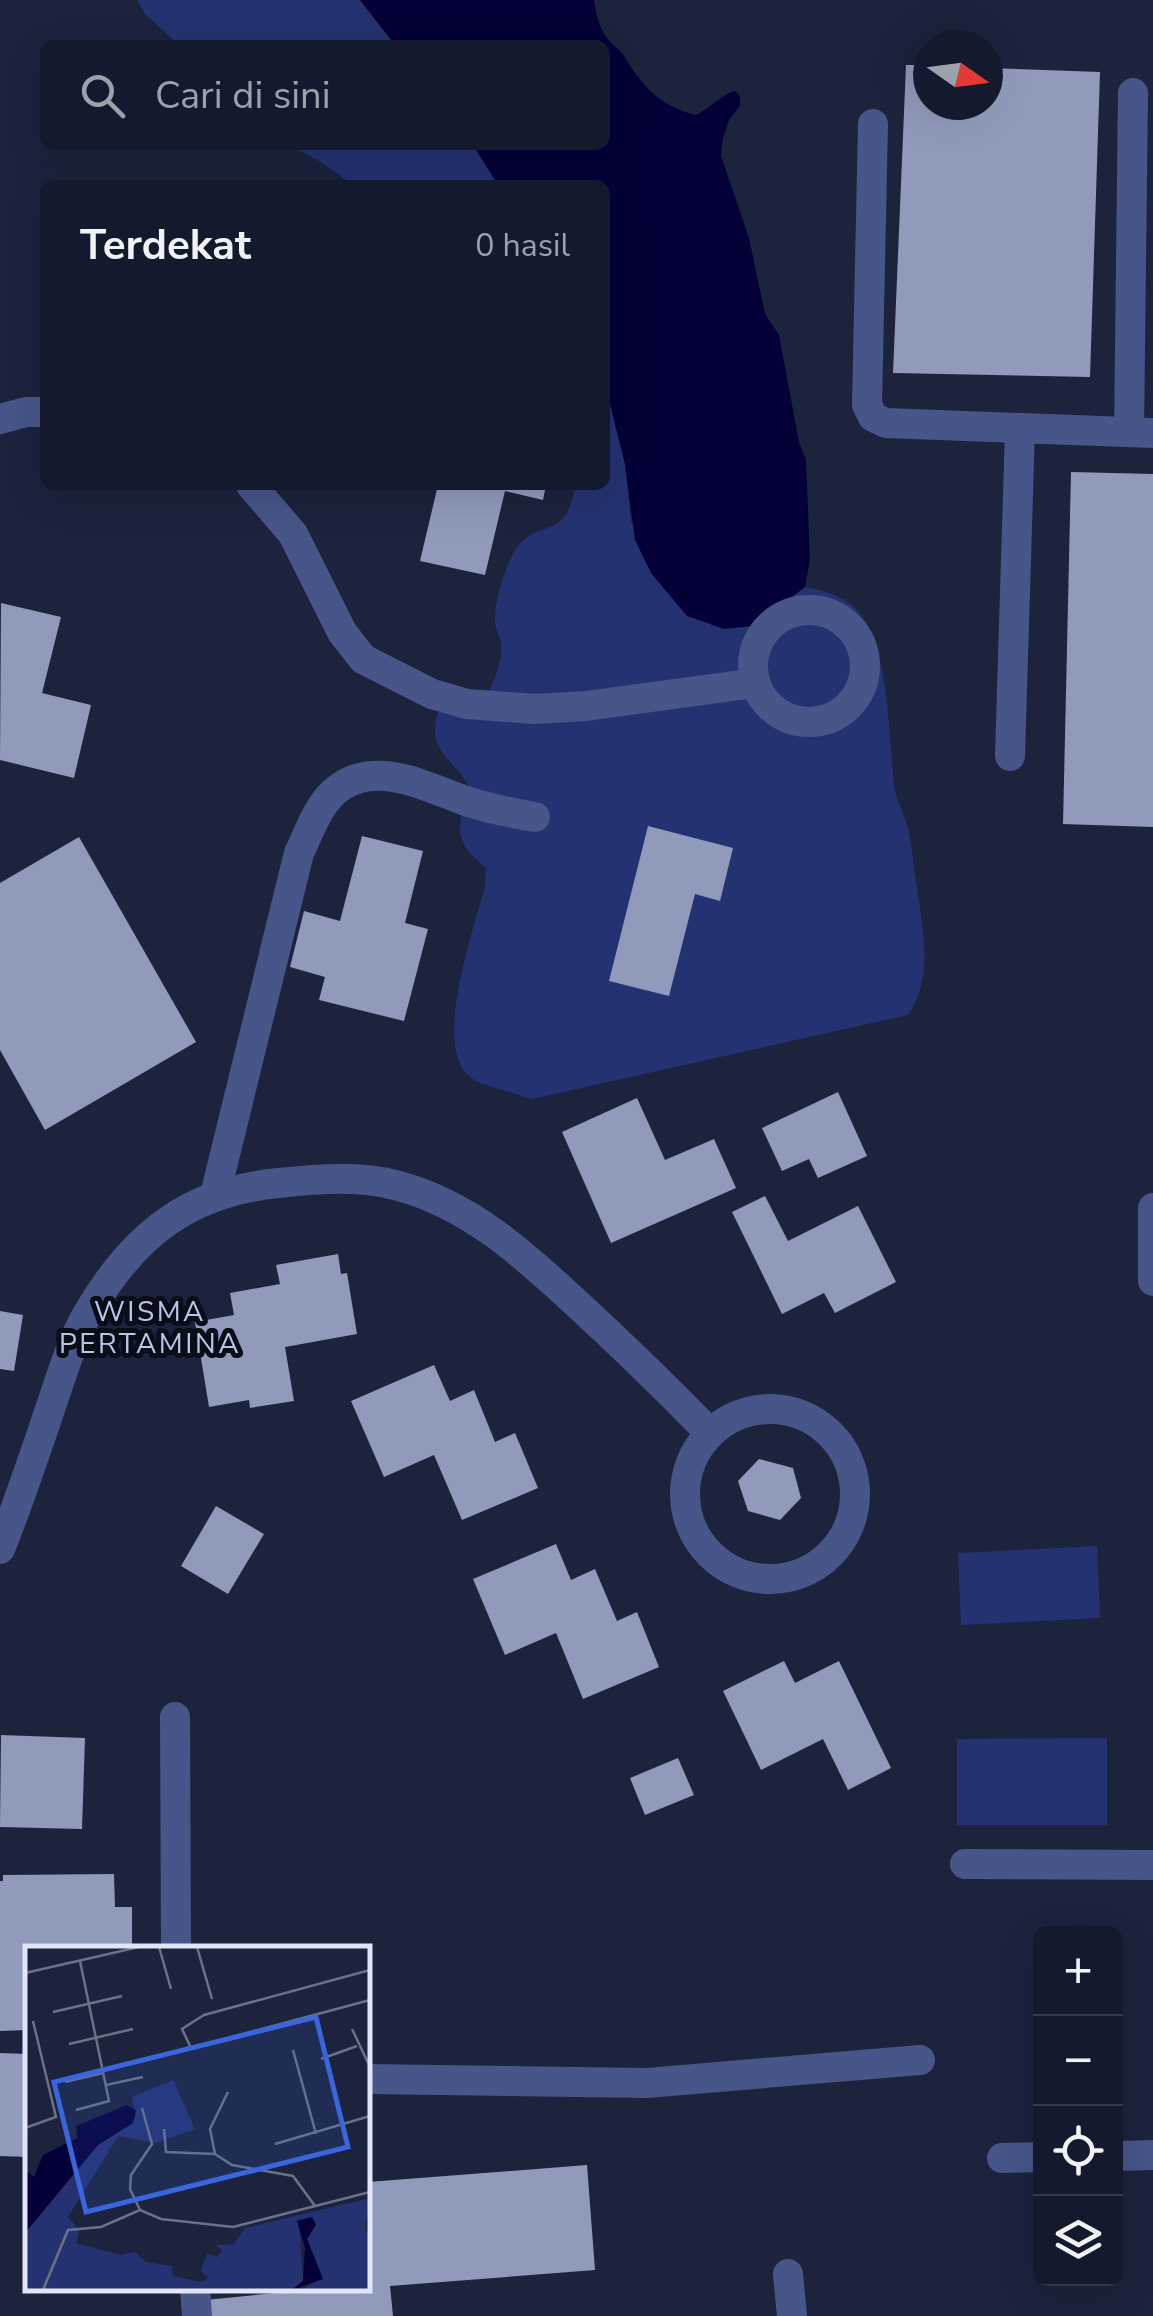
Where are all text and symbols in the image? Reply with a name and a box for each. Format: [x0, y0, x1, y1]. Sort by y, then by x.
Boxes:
north arrow [913, 30, 1003, 120]
search box [40, 40, 610, 150]
icon: search [75, 68, 130, 123]
text: Cari di sini [155, 70, 331, 121]
text: Terdekat [80, 217, 251, 274]
text: 0 hasil [475, 224, 570, 267]
district label: WISMA PERTAMINA [59, 1293, 241, 1363]
map controls [1033, 1926, 1123, 2286]
button: + [1033, 1926, 1123, 2016]
inset map [25, 1946, 370, 2291]
button: − [1033, 2016, 1123, 2106]
button: locate [1033, 2106, 1123, 2196]
button: layers [1033, 2196, 1123, 2286]

